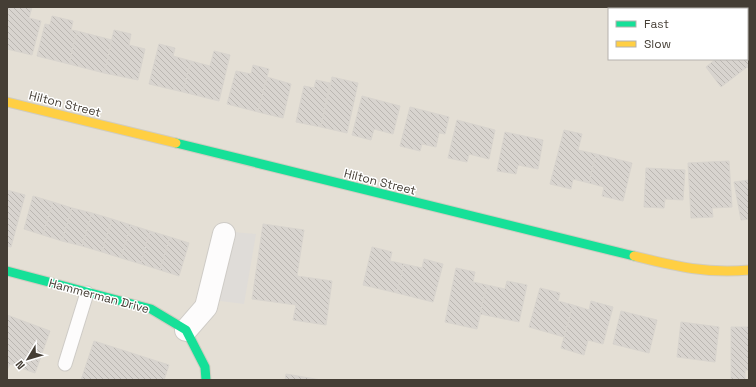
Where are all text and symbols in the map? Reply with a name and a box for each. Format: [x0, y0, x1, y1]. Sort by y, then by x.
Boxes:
legend [608, 8, 748, 60]
text: Fast [644, 16, 669, 32]
text: Slow [644, 36, 671, 52]
street label: Hilton Street [27, 87, 103, 121]
street label: Hilton Street [342, 165, 418, 199]
street label: Hammerman Drive [47, 275, 151, 317]
north arrow [8, 339, 48, 379]
text: N [12, 358, 28, 372]

